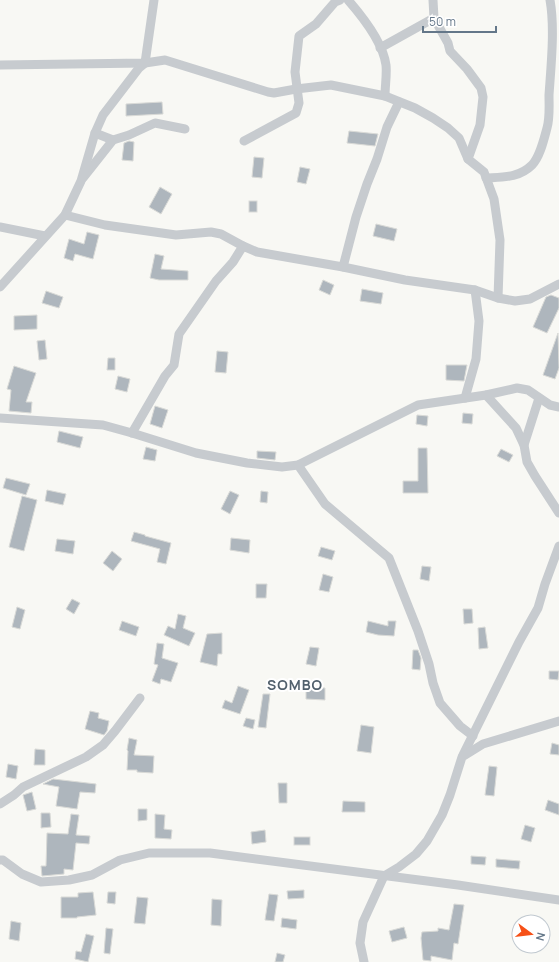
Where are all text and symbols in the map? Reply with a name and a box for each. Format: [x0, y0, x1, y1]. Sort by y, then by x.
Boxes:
scale bar [423, 8, 496, 34]
text: 50 m [429, 13, 456, 30]
district label: SOMBO [267, 675, 323, 694]
north arrow [511, 914, 551, 954]
text: N [533, 931, 549, 943]

